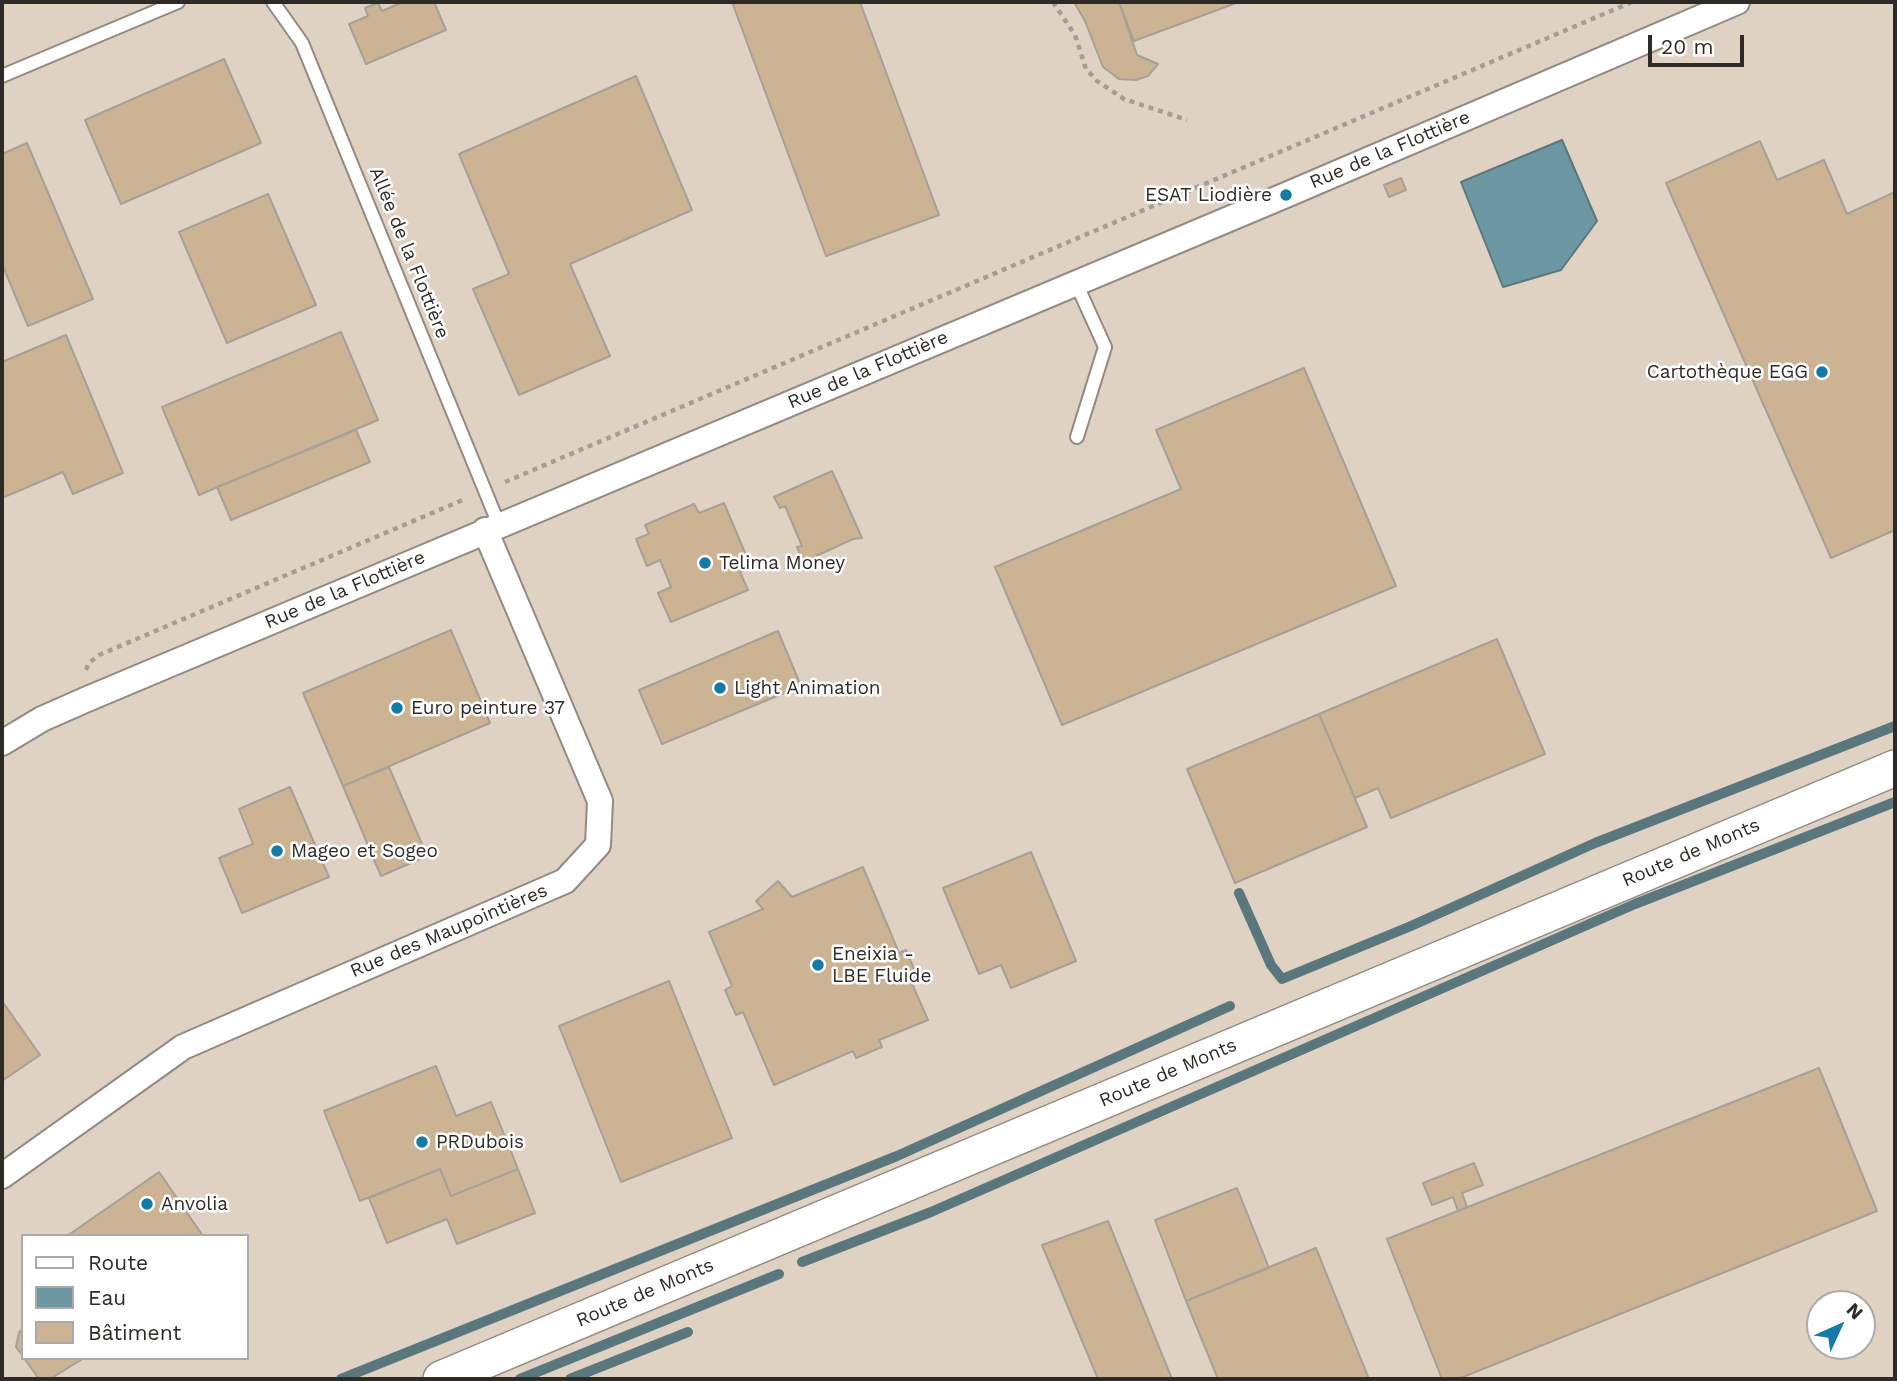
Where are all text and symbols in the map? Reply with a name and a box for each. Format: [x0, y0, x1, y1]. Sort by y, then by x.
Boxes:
scale bar [1652, 21, 1748, 65]
text: 20 m [1661, 34, 1713, 59]
street label: Rue de la Flottière [1306, 106, 1474, 194]
street label: Allée de la Flottière [364, 164, 454, 342]
place label: ESAT Liodière [1145, 184, 1272, 206]
marker: ESAT Liodière [1278, 187, 1294, 203]
street label: Rue de la Flottière [784, 326, 952, 414]
place label: Cartothèque EGG [1647, 361, 1808, 383]
marker: Cartothèque EGG [1814, 364, 1830, 380]
street label: Rue de la Flottière [261, 546, 429, 634]
place label: Telima Money [719, 552, 845, 574]
marker: Telima Money [697, 555, 713, 571]
place label: Light Animation [734, 677, 881, 699]
marker: Light Animation [712, 680, 728, 696]
place label: Euro peinture 37 [411, 697, 565, 719]
marker: Euro peinture 37 [389, 700, 405, 716]
street label: Route de Monts [1619, 814, 1763, 892]
place label: Mageo et Sogeo [291, 840, 438, 862]
marker: Mageo et Sogeo [269, 843, 285, 859]
street label: Rue des Maupointières [347, 879, 551, 983]
place label: Eneixia - LBE Fluide [832, 943, 931, 987]
marker: Eneixia - LBE Fluide [810, 957, 826, 973]
street label: Route de Monts [1096, 1034, 1240, 1112]
place label: PRDubois [436, 1131, 524, 1153]
marker: PRDubois [414, 1134, 430, 1150]
place label: Anvolia [161, 1193, 228, 1215]
marker: Anvolia [139, 1196, 155, 1212]
legend [21, 1234, 248, 1360]
text: Route [88, 1250, 148, 1275]
street label: Route de Monts [573, 1254, 717, 1332]
text: Eau [88, 1285, 126, 1310]
north arrow [1806, 1290, 1876, 1360]
text: N [1842, 1298, 1868, 1324]
text: Bâtiment [88, 1320, 181, 1345]

